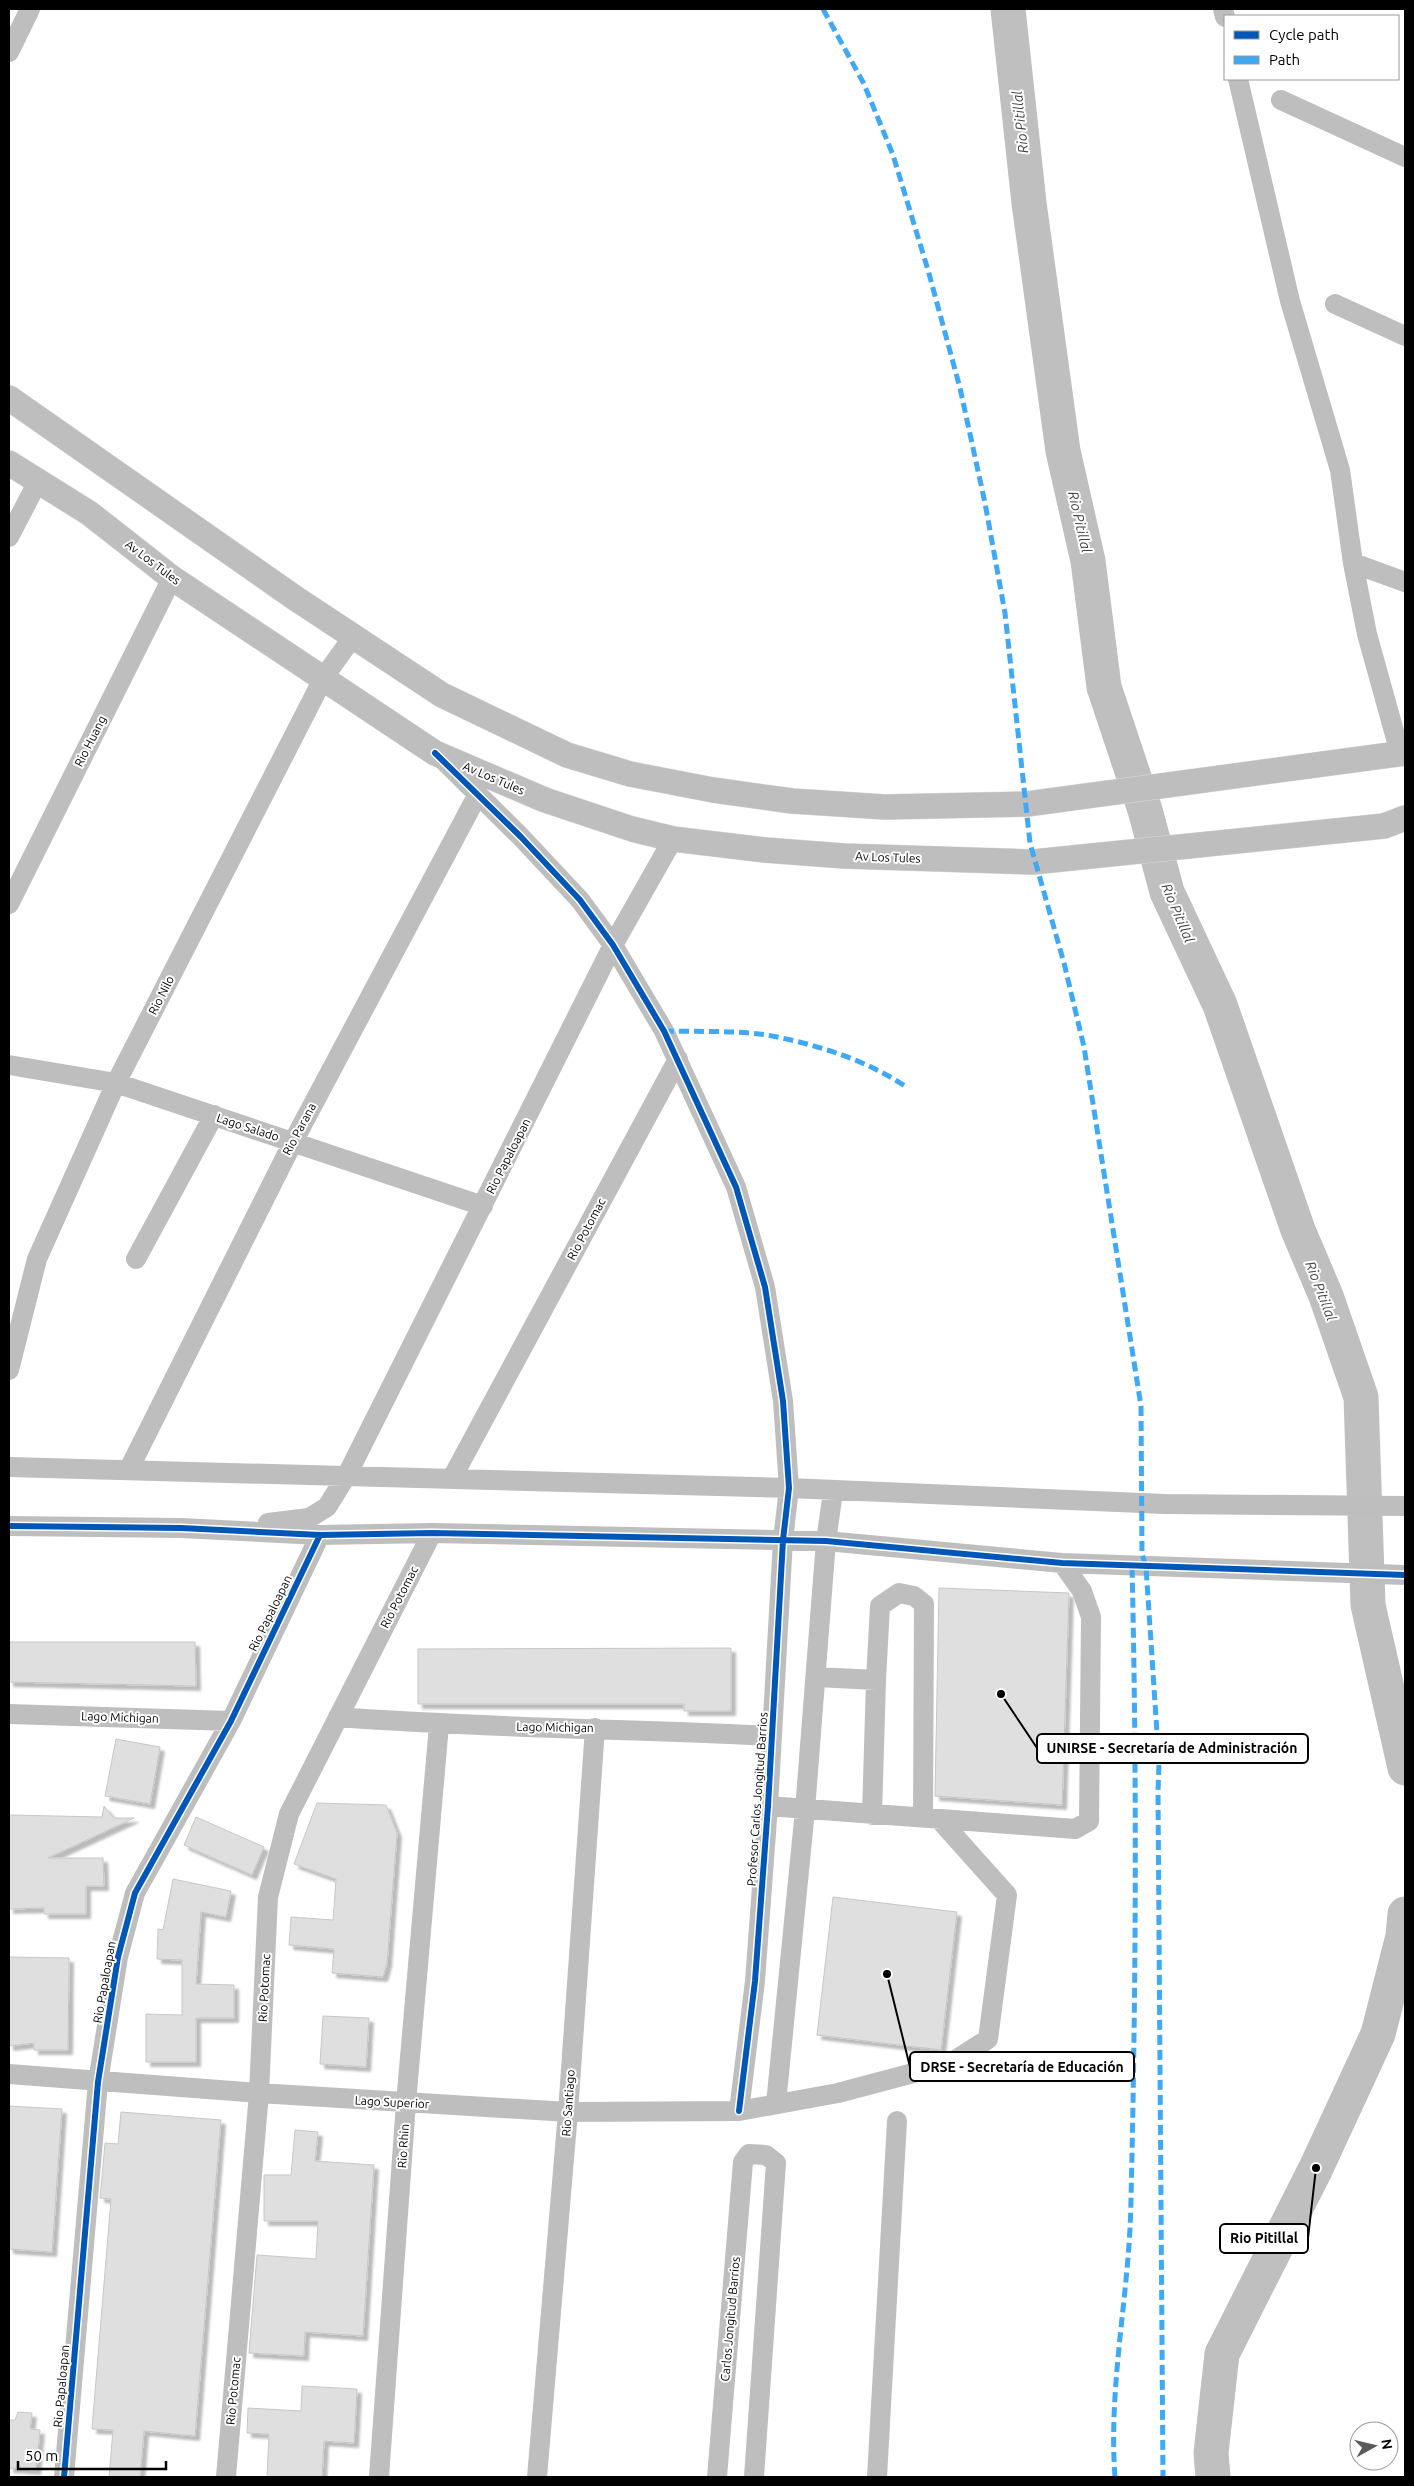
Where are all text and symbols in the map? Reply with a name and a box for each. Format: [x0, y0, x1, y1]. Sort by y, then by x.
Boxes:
legend [1224, 15, 1399, 80]
text: Cycle path [1269, 26, 1339, 43]
text: Path [1269, 51, 1300, 68]
water label: Rio Pitillal [1009, 90, 1031, 154]
water label: Rio Pitillal [1065, 490, 1095, 554]
street label: Av Los Tules [123, 537, 183, 587]
street label: Rio Huang [72, 713, 108, 769]
street label: Av Los Tules [461, 759, 527, 797]
street label: Av Los Tules [855, 849, 921, 865]
water label: Rio Pitillal [1158, 881, 1198, 945]
street label: Rio Nilo [146, 973, 176, 1017]
street label: Rio Parana [280, 1101, 318, 1157]
street label: Lago Salado [215, 1111, 281, 1143]
street label: Rio Papaloapan [483, 1116, 533, 1196]
street label: Rio Potomac [564, 1196, 608, 1262]
water label: Rio Pitillal [1302, 1259, 1340, 1323]
street label: Rio Potomac [378, 1563, 420, 1630]
street label: Rio Papaloapan [246, 1573, 294, 1653]
street label: Lago Michigan [81, 1709, 159, 1725]
street label: Profesor Carlos Jongitud Barrios [744, 1711, 770, 1887]
street label: Lago Michigan [516, 1720, 594, 1734]
callout: UNIRSE - Secretaría de Administración [1037, 1734, 1308, 1763]
text: UNIRSE - Secretaría de Administración [1047, 1740, 1297, 1756]
street label: Rio Papaloapan [90, 1940, 118, 2024]
street label: Rio Potomac [256, 1953, 272, 2022]
callout: DRSE - Secretaría de Educación [910, 2052, 1134, 2081]
text: DRSE - Secretaría de Educación [920, 2059, 1124, 2075]
street label: Rio Santiago [559, 2069, 577, 2137]
street label: Lago Superior [354, 2094, 430, 2110]
street label: Rio Rhin [395, 2123, 411, 2169]
callout: Rio Pitillal [1220, 2224, 1308, 2253]
text: Rio Pitillal [1230, 2230, 1298, 2246]
street label: Carlos Jongitud Barrios [718, 2256, 742, 2382]
street label: Rio Papaloapan [51, 2344, 71, 2428]
street label: Rio Potomac [224, 2356, 242, 2425]
north arrow [1349, 2421, 1399, 2471]
scale bar [18, 2438, 165, 2470]
text: N [1378, 2438, 1396, 2450]
text: 50 m [25, 2447, 58, 2464]

